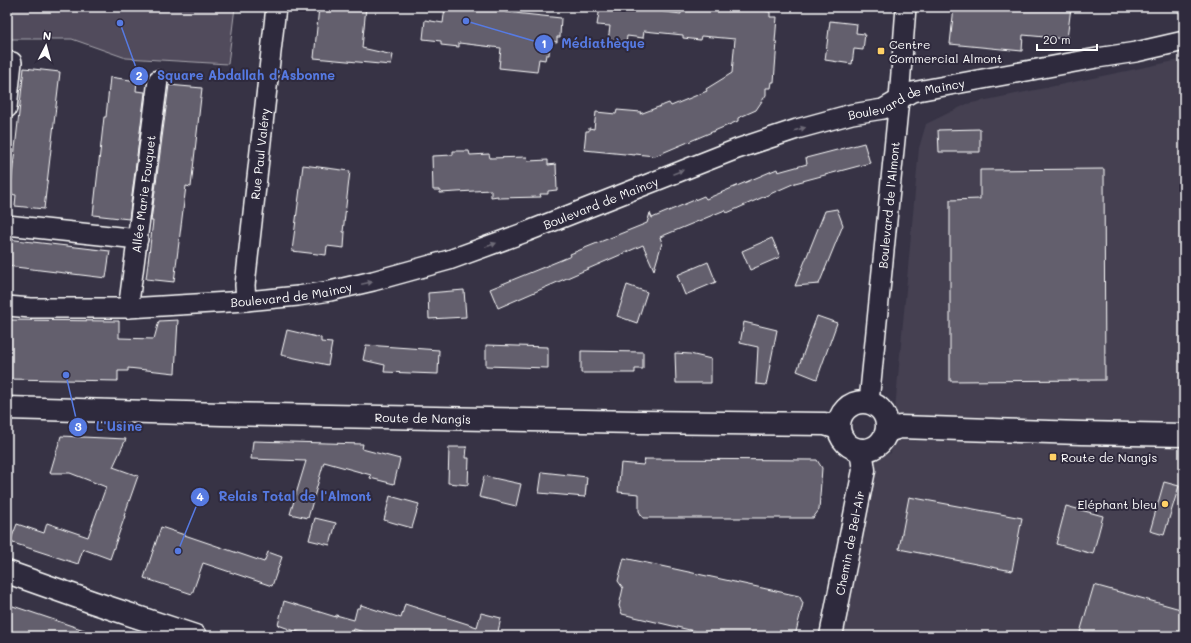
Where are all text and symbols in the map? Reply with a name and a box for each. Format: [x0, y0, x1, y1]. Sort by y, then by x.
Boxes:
north arrow [26, 26, 66, 66]
scale bar [1037, 26, 1097, 52]
text: N [42, 28, 52, 43]
callout: Médiathèque [534, 31, 653, 56]
text: 20 m [1043, 31, 1071, 47]
text: Médiathèque [561, 34, 645, 51]
text: 1 [541, 35, 547, 51]
place label: Centre Commercial Almont [889, 36, 1002, 66]
marker: Centre Commercial Almont [876, 46, 886, 56]
callout: Square Abdallah d'Asbonne [129, 63, 343, 88]
text: Square Abdallah d'Asbonne [157, 66, 335, 83]
text: 2 [136, 67, 143, 83]
street label: Boulevard de Maincy [846, 74, 966, 123]
street label: Rue Paul Valéry [247, 107, 273, 200]
one-way arrow [794, 126, 806, 132]
street label: Allée Marie Fouquet [128, 134, 159, 254]
street label: Boulevard de l'Almont [874, 141, 903, 269]
one-way arrow [672, 169, 684, 175]
street label: Boulevard de Maincy [541, 173, 661, 233]
one-way arrow [486, 241, 498, 247]
street label: Boulevard de Maincy [230, 278, 354, 310]
one-way arrow [361, 279, 373, 285]
street label: Route de Nangis [375, 409, 471, 427]
callout: L'Usine [68, 414, 150, 439]
text: L'Usine [96, 417, 142, 434]
text: 3 [74, 418, 82, 434]
place label: Route de Nangis [1061, 449, 1157, 465]
marker: Route de Nangis [1048, 452, 1058, 462]
callout: Relais Total de l'Almont [190, 484, 380, 509]
text: Relais Total de l'Almont [218, 487, 372, 504]
text: 4 [196, 488, 204, 504]
street label: Chemin de Bel-Air [831, 489, 868, 597]
place label: Eléphant bleu [1078, 496, 1157, 512]
marker: Eléphant bleu [1160, 499, 1170, 509]

